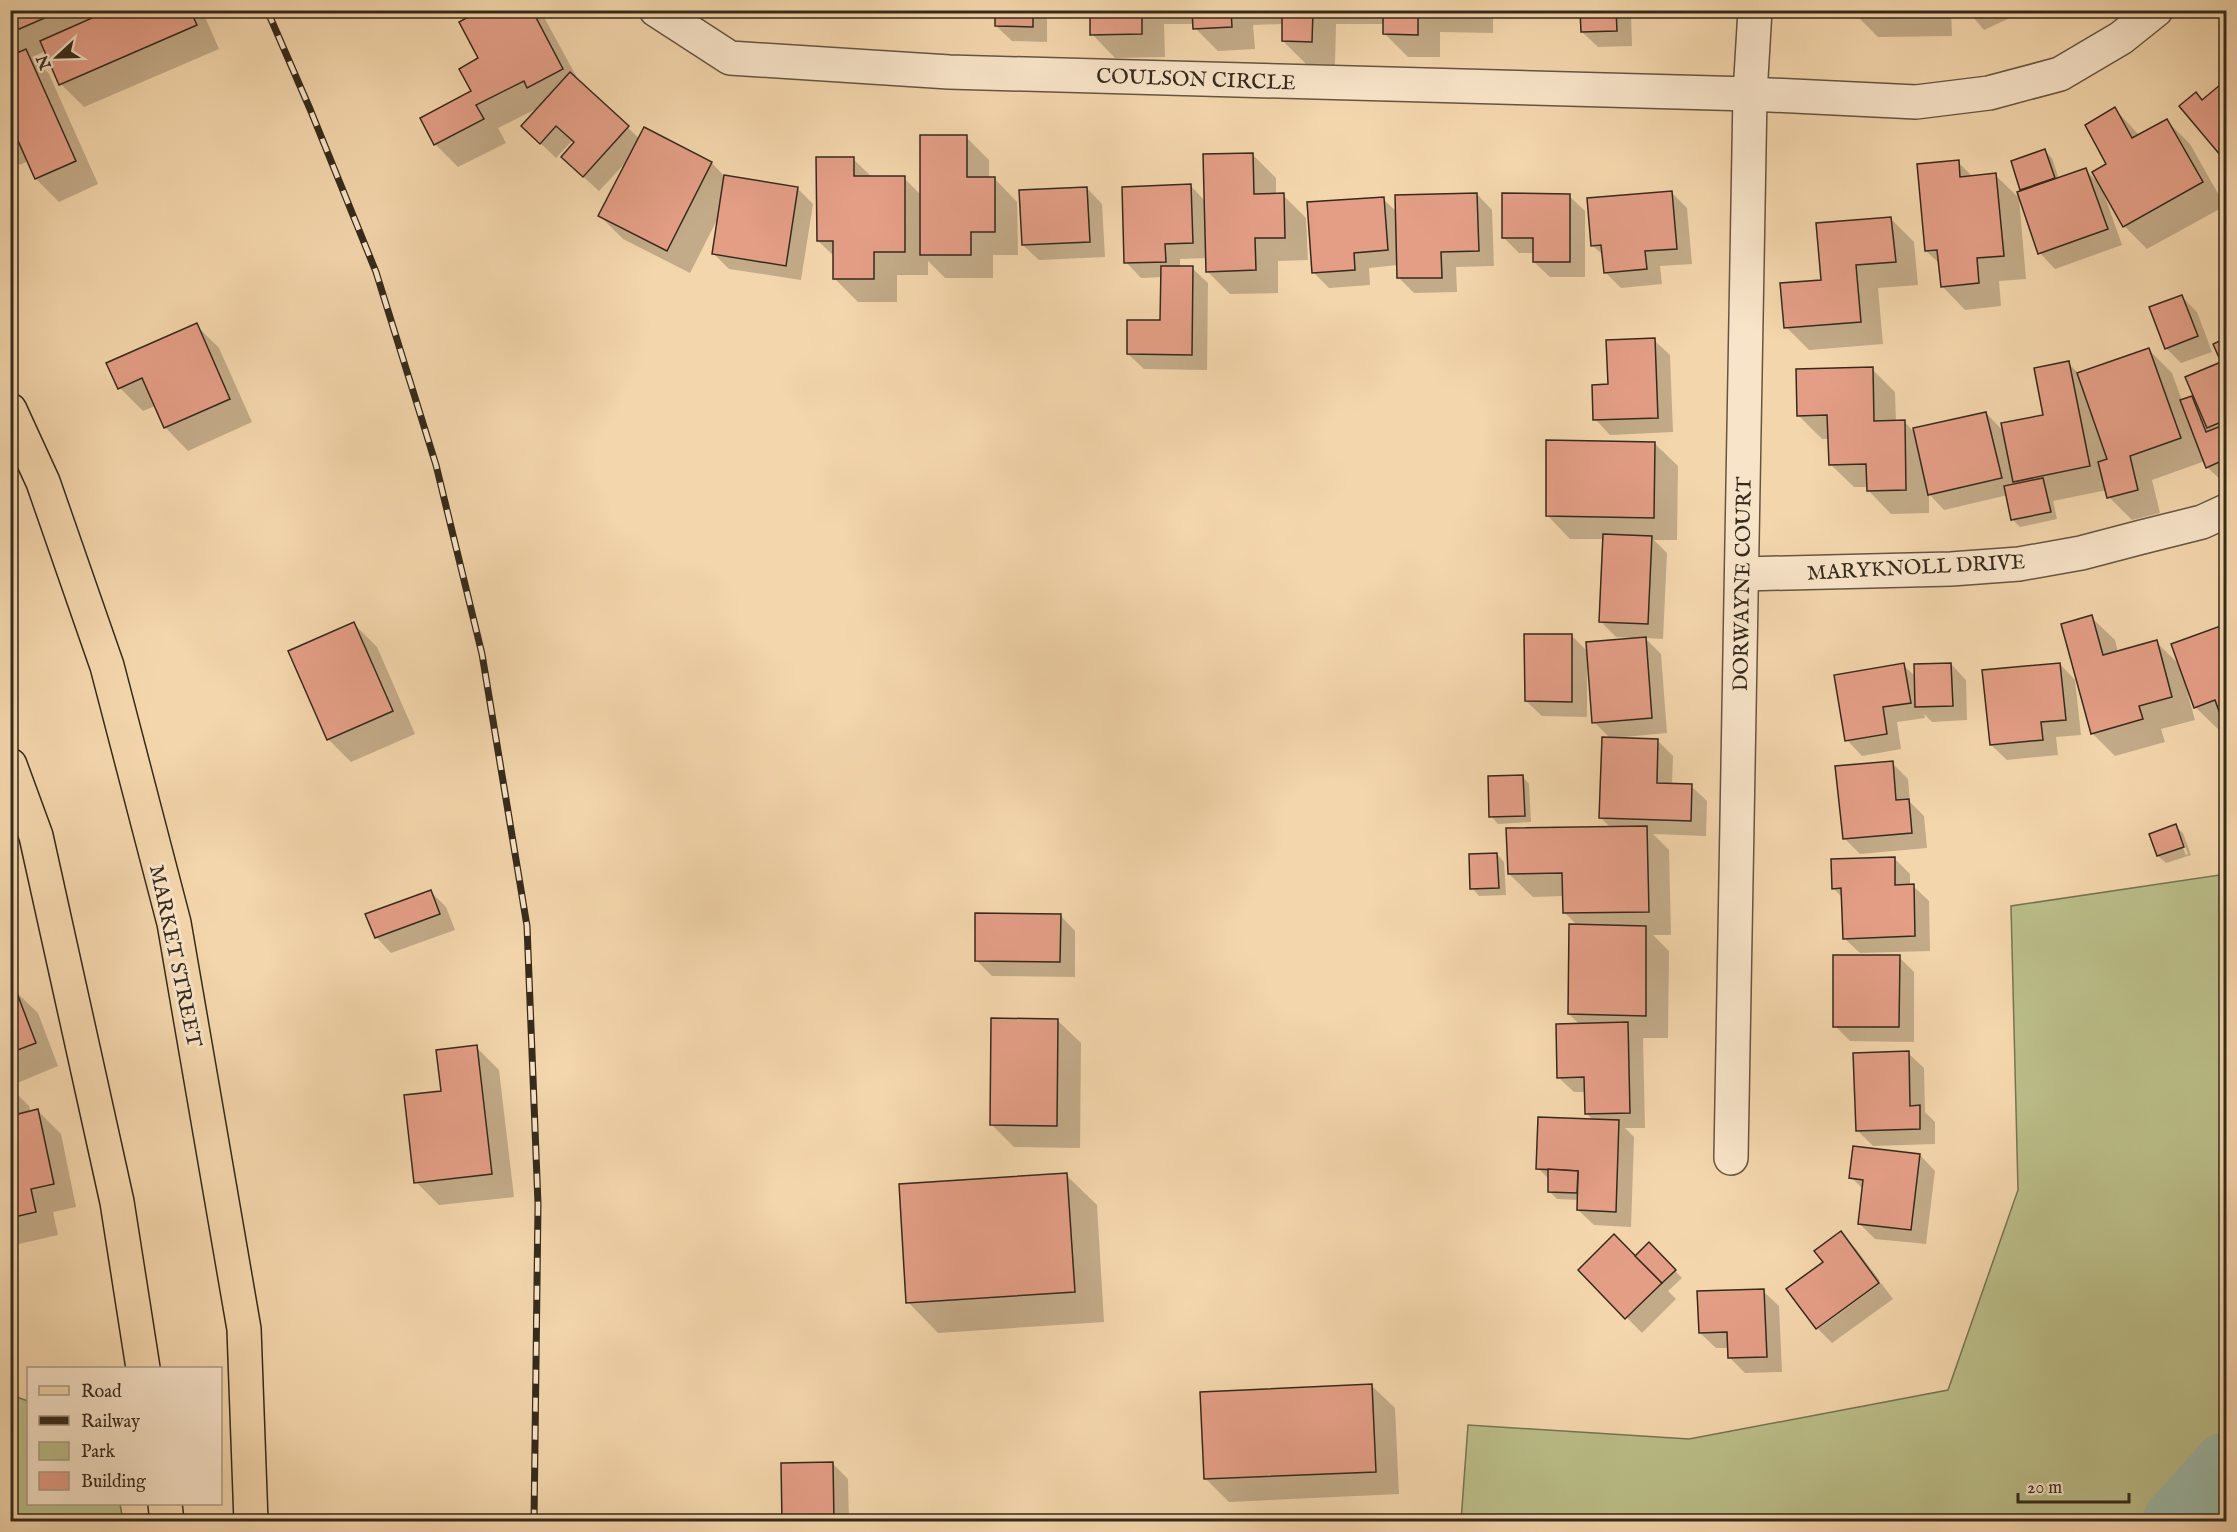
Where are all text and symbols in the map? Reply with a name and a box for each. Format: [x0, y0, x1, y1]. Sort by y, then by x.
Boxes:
north arrow [27, 27, 87, 87]
text: N [33, 52, 57, 73]
street label: COULSON CIRCLE [1096, 64, 1296, 97]
street label: DORWAYNE COURT [1728, 476, 1759, 692]
street label: MARYKNOLL DRIVE [1806, 549, 2026, 588]
street label: MARKET STREET [142, 863, 207, 1051]
legend [27, 1367, 222, 1505]
text: Road [81, 1381, 122, 1404]
text: Railway [81, 1411, 140, 1434]
text: Park [81, 1441, 116, 1464]
scale bar [2018, 1466, 2129, 1504]
text: Building [81, 1471, 146, 1494]
text: 20 m [2027, 1477, 2062, 1500]

